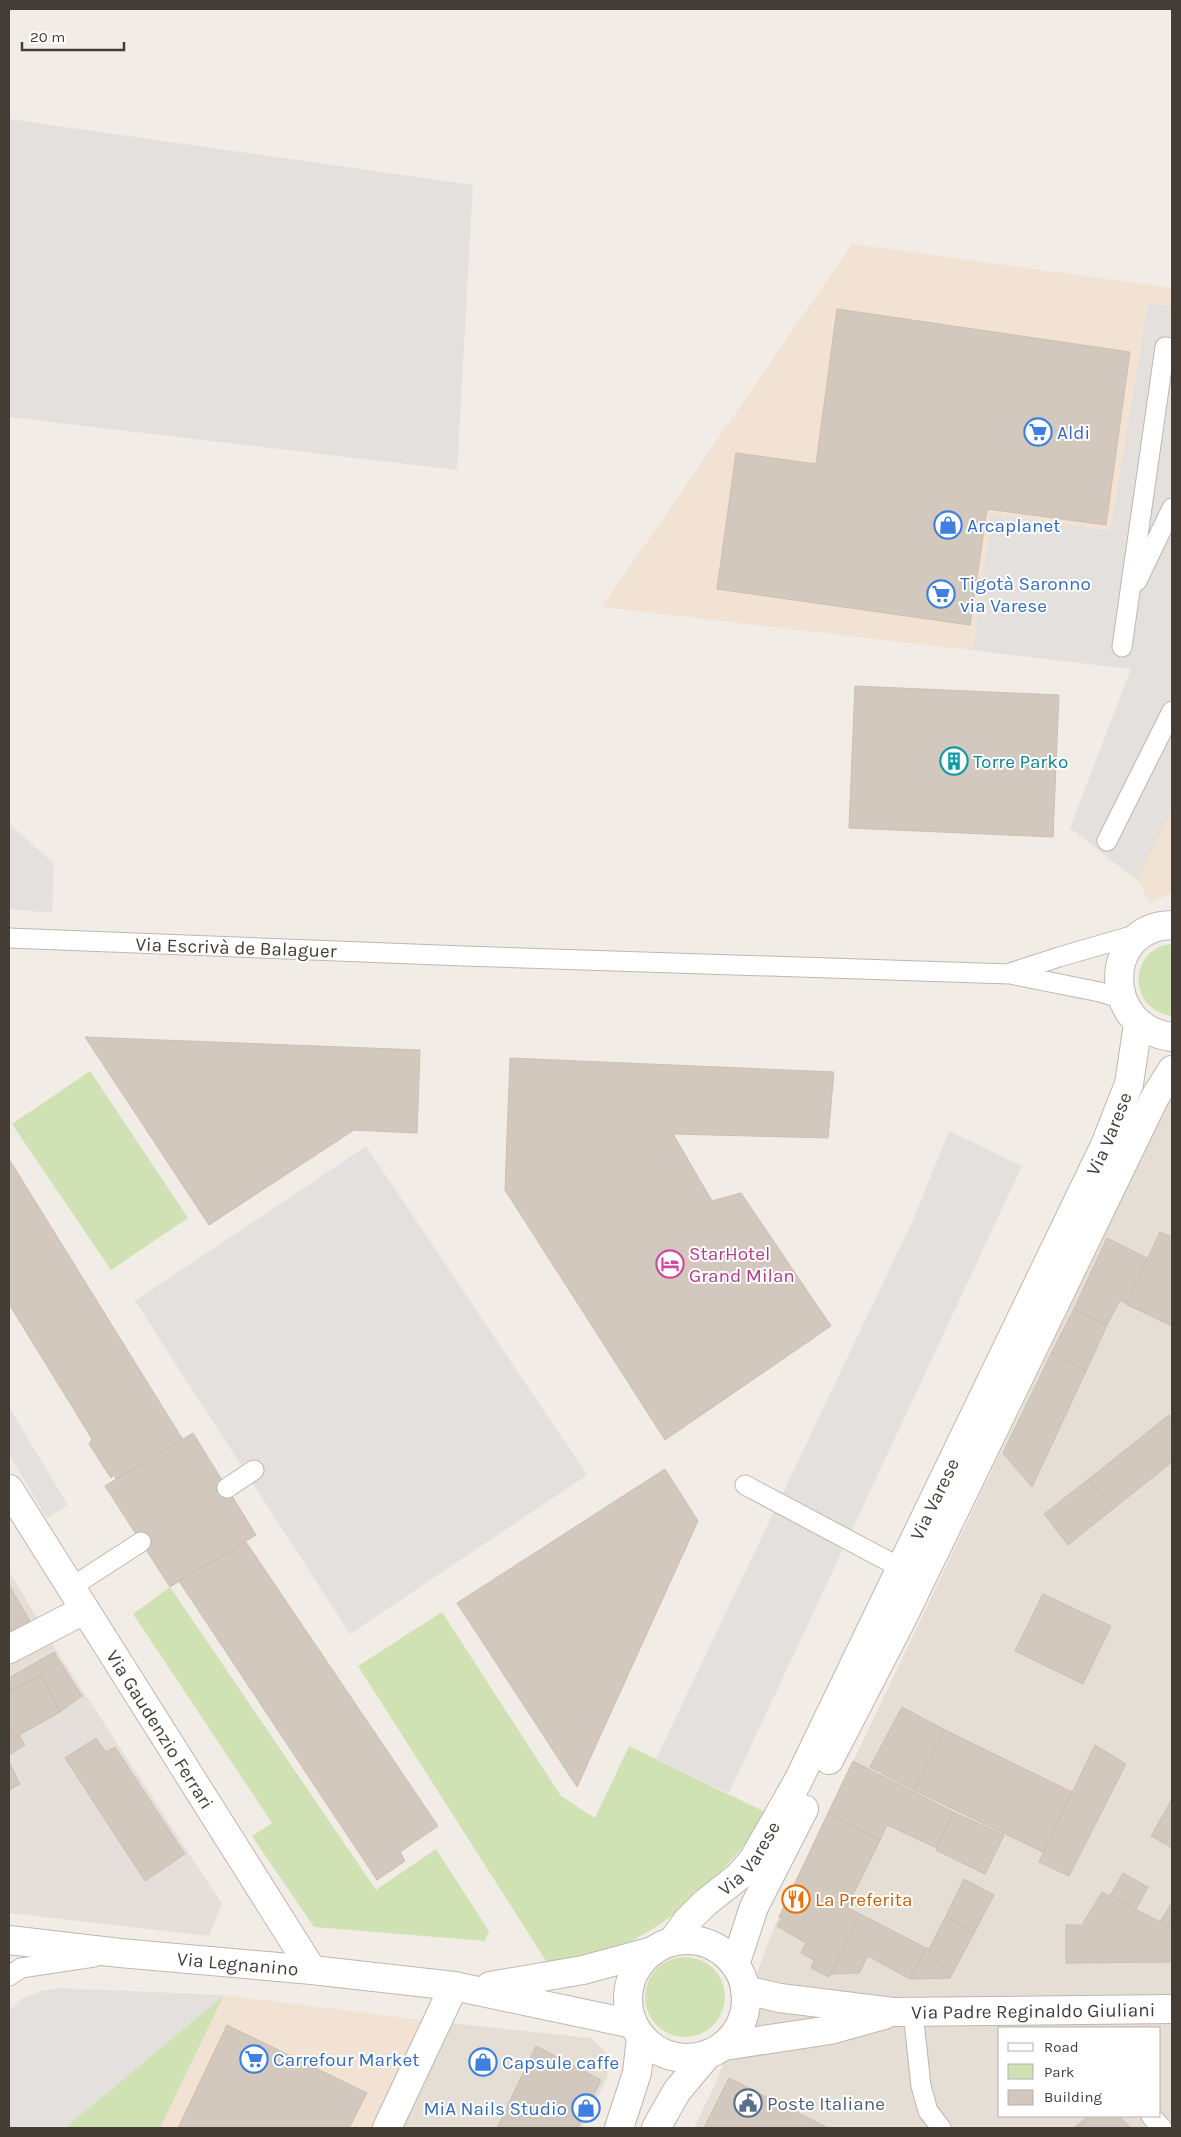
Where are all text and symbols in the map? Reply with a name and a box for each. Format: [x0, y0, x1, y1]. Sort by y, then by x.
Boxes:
scale bar [22, 20, 125, 52]
text: 20 m [30, 28, 65, 46]
supermarket icon: Aldi [1023, 417, 1053, 447]
place label: Aldi [1057, 422, 1090, 444]
shop icon: Arcaplanet [933, 510, 963, 540]
place label: Arcaplanet [967, 515, 1060, 537]
place label: Tigotà Saronno via Varese [960, 573, 1091, 617]
supermarket icon: Tigotà Saronno via Varese [926, 579, 956, 609]
building icon: Torre Parko [939, 746, 969, 776]
place label: Torre Parko [973, 751, 1068, 773]
street label: Via Escrivà de Balaguer [135, 933, 337, 963]
street label: Via Varese [1082, 1089, 1137, 1179]
place label: StarHotel Grand Milan [689, 1243, 795, 1287]
hotel icon: StarHotel Grand Milan [655, 1249, 685, 1279]
street label: Via Varese [906, 1455, 964, 1544]
street label: Via Gaudenzio Ferrari [101, 1646, 218, 1813]
street label: Via Varese [714, 1817, 785, 1900]
restaurant icon: La Preferita [781, 1884, 811, 1914]
place label: La Preferita [815, 1889, 912, 1911]
street label: Via Legnanino [176, 1948, 299, 1981]
street label: Via Padre Reginaldo Giuliani [911, 1999, 1155, 2024]
legend [998, 2027, 1161, 2117]
text: Road [1044, 2038, 1079, 2056]
supermarket icon: Carrefour Market [239, 2044, 269, 2074]
shop icon: Capsule caffe [468, 2047, 498, 2077]
place label: Carrefour Market [273, 2049, 419, 2071]
place label: Capsule caffe [502, 2052, 619, 2074]
text: Park [1044, 2063, 1074, 2081]
public building icon: Poste Italiane [733, 2088, 763, 2118]
text: Building [1044, 2088, 1102, 2106]
shop icon: MiA Nails Studio [571, 2093, 601, 2123]
place label: Poste Italiane [767, 2093, 885, 2115]
place label: MiA Nails Studio [423, 2098, 567, 2120]

